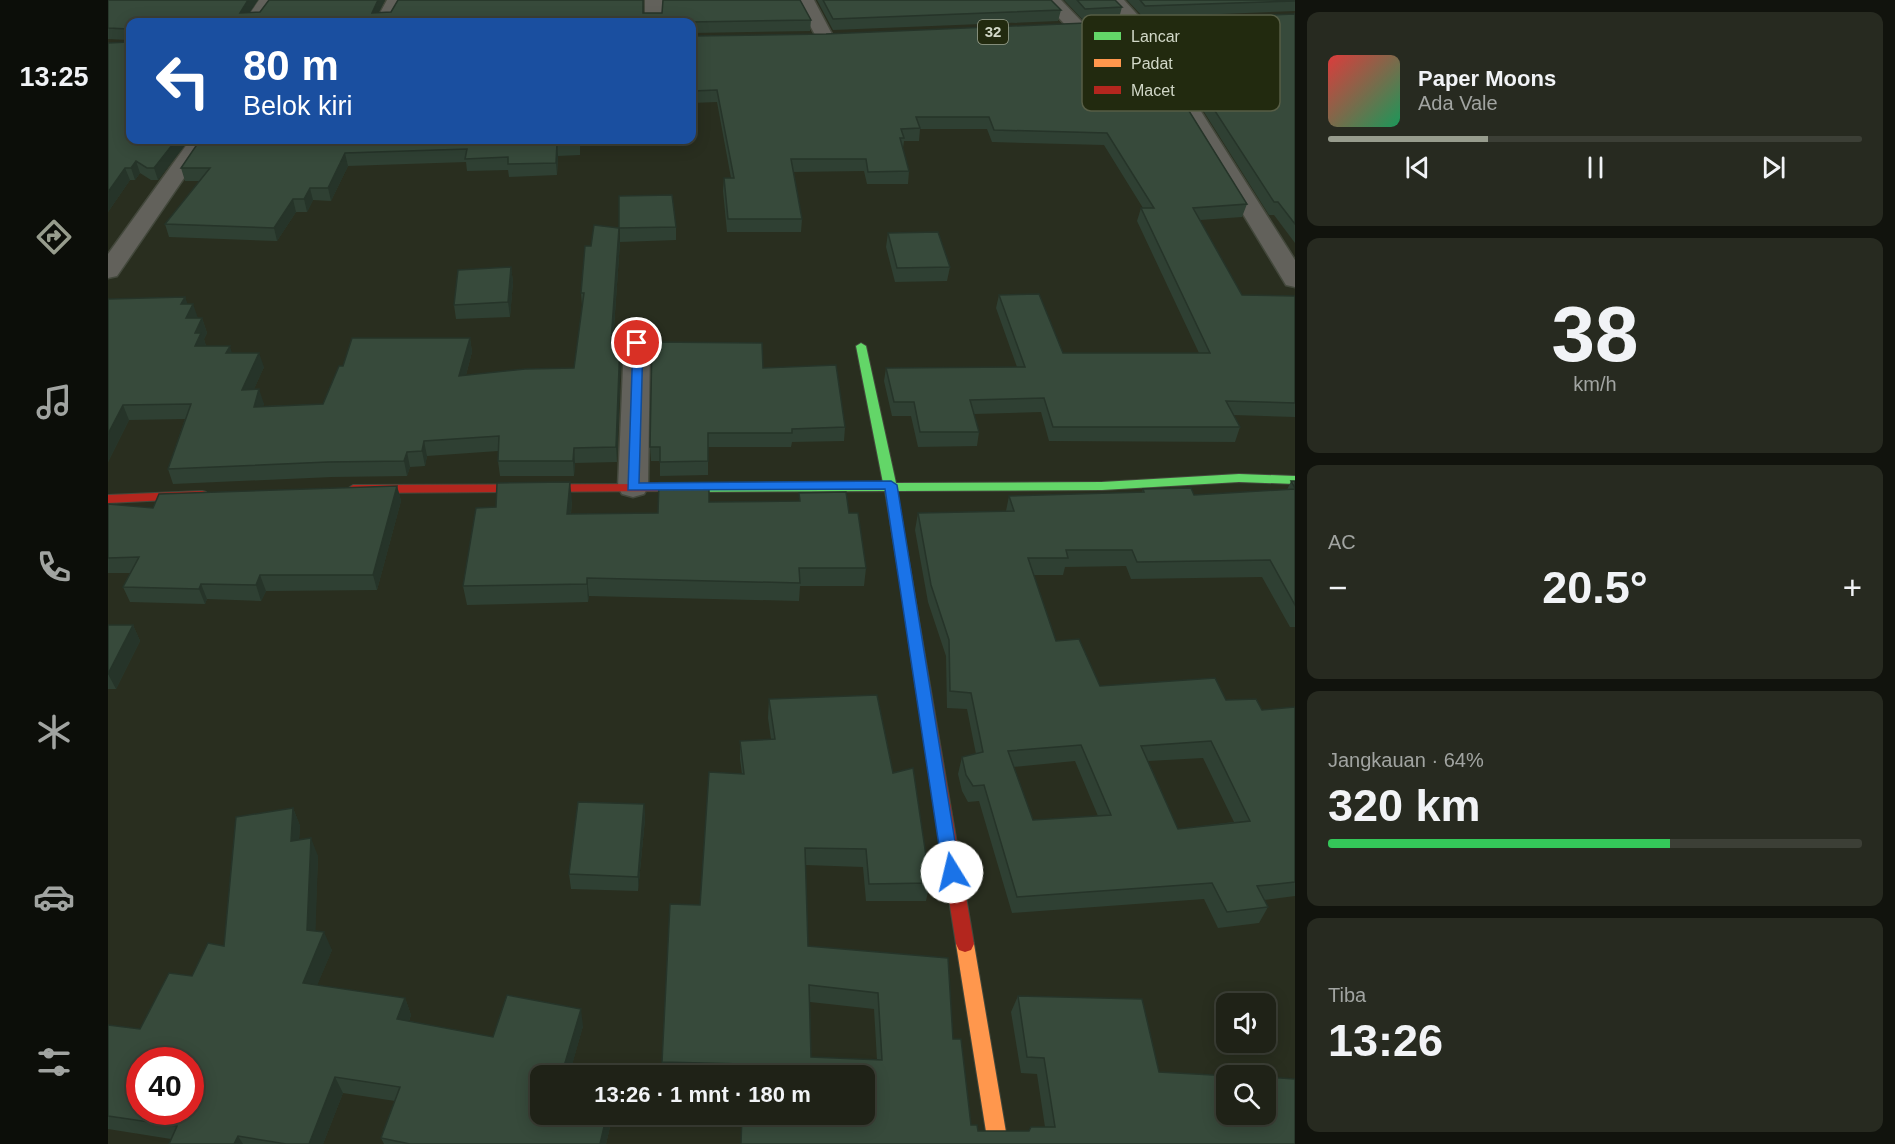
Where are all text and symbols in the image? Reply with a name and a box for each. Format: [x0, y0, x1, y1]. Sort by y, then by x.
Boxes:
legend [1082, 15, 1280, 111]
road number: 32 [978, 20, 1008, 44]
text: Lancar [1131, 28, 1181, 45]
icon: left [144, 42, 222, 120]
text: 80 m [243, 42, 339, 89]
text: Padat [1131, 55, 1173, 72]
text: 13:25 [19, 62, 89, 92]
text: Paper Moons [1418, 66, 1556, 91]
text: Macet [1131, 82, 1175, 99]
text: Belok kiri [243, 91, 353, 121]
text: Ada Vale [1418, 92, 1498, 114]
icon: previous [1401, 151, 1434, 184]
icon: pause [1579, 151, 1612, 184]
icon: next [1757, 151, 1790, 184]
icon: directions [33, 216, 75, 258]
text: 38 [1552, 290, 1638, 378]
pin [611, 317, 662, 368]
icon: arrive [620, 326, 653, 359]
text: km/h [1573, 373, 1617, 395]
icon: music [33, 381, 75, 423]
text: AC [1328, 531, 1356, 553]
icon: phone [33, 546, 75, 588]
text: 20.5° [1542, 562, 1648, 613]
text: − [1328, 569, 1347, 606]
text: + [1843, 569, 1862, 606]
icon: climate [33, 711, 75, 753]
text: Jangkauan · 64% [1328, 749, 1484, 771]
text: 320 km [1328, 780, 1481, 831]
position arrow [920, 840, 984, 904]
icon: car [33, 876, 75, 918]
text: Tiba [1328, 984, 1366, 1006]
map controls [1216, 993, 1276, 1125]
button: sound [1216, 993, 1276, 1053]
text: 13:26 [1328, 1015, 1443, 1066]
icon: filters [33, 1041, 75, 1083]
speed limit sign: 40 [126, 1047, 204, 1125]
button: search [1216, 1065, 1276, 1125]
text: 13:26 · 1 mnt · 180 m [594, 1082, 811, 1107]

